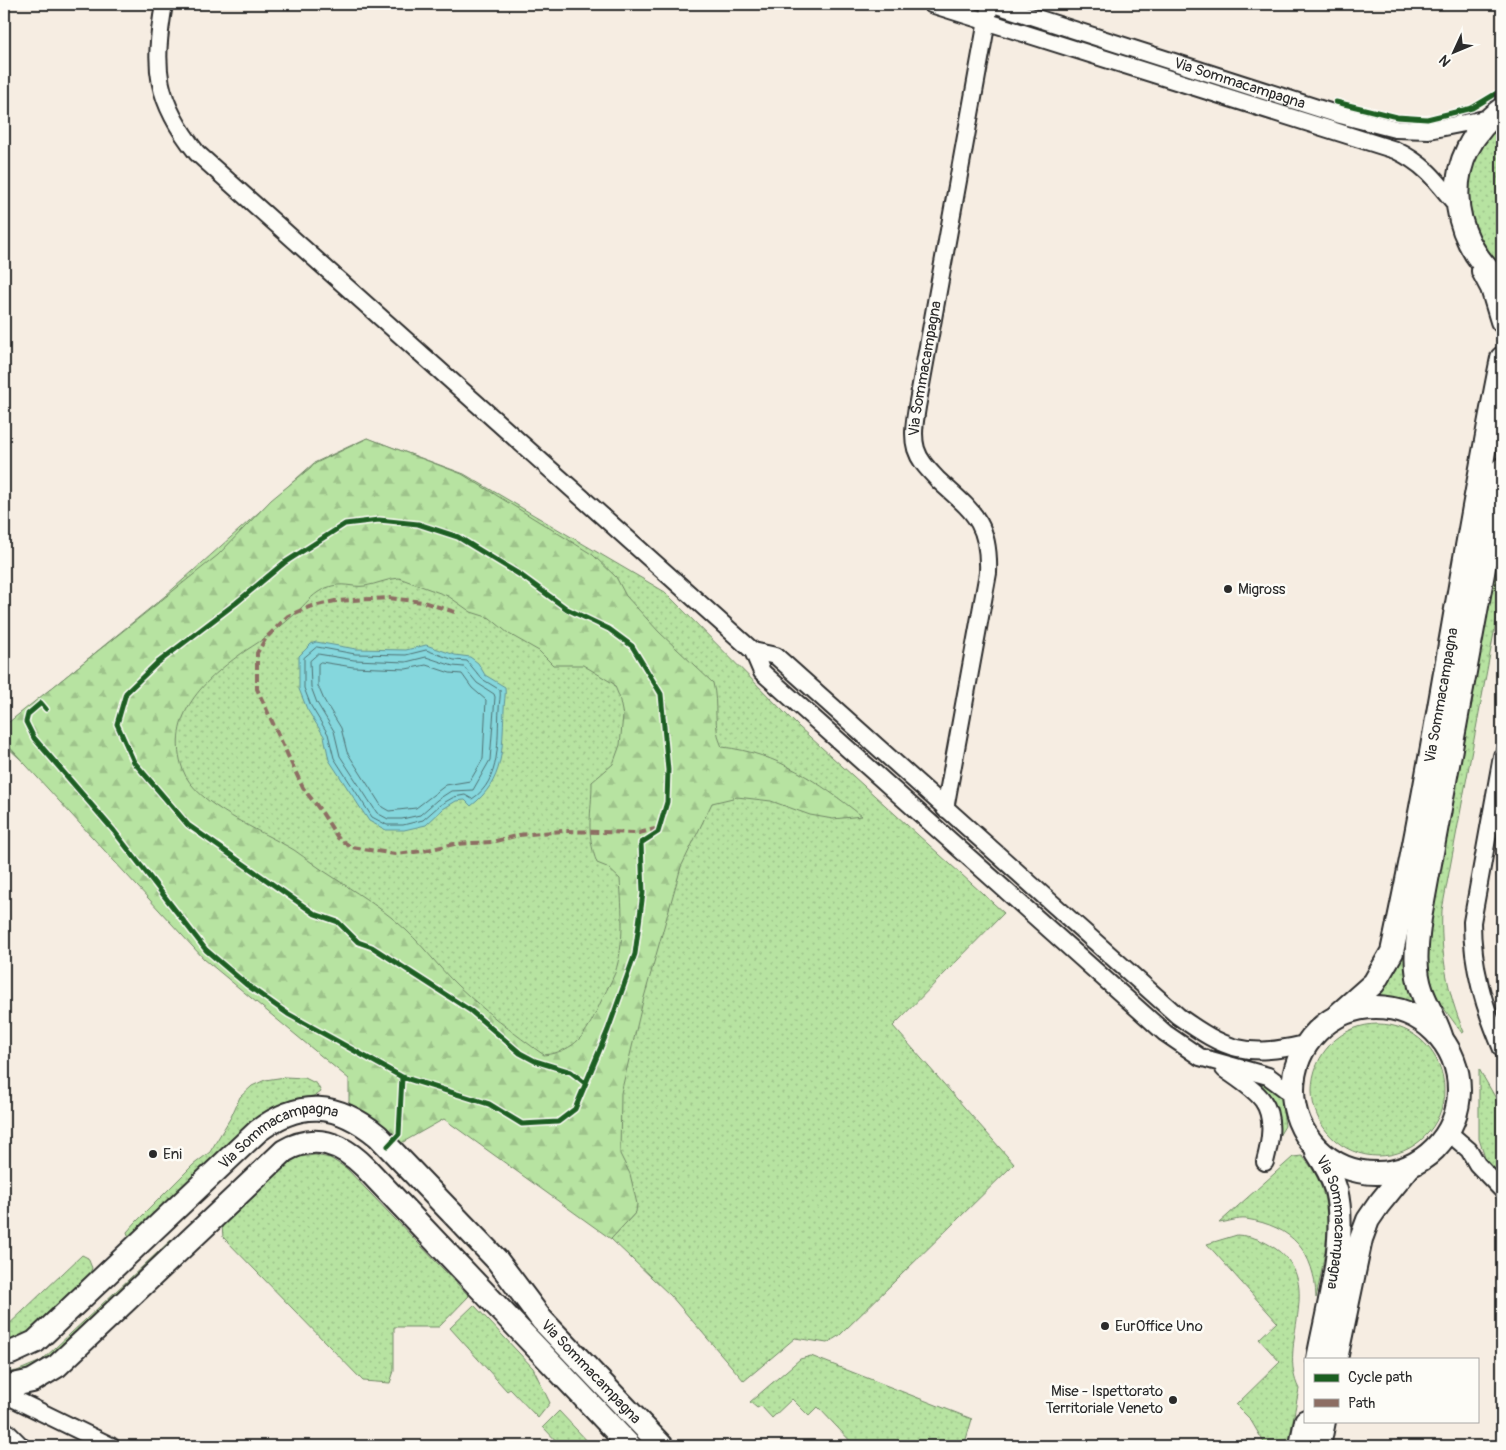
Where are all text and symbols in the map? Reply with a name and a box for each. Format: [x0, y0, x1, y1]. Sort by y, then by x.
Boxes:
north arrow [1428, 28, 1478, 78]
text: N [1436, 51, 1454, 70]
street label: Via Sommacampagna [1172, 53, 1308, 113]
street label: Via Sommacampagna [904, 299, 946, 436]
place label: Migross [1238, 580, 1286, 599]
marker: Migross [1222, 583, 1234, 595]
street label: Via Sommacampagna [1420, 626, 1462, 764]
street label: Via Sommacampagna [214, 1099, 341, 1173]
place label: Eni [163, 1145, 182, 1164]
marker: Eni [147, 1148, 159, 1160]
street label: Via Sommacampagna [1312, 1152, 1349, 1291]
street label: Via Sommacampagna [537, 1315, 645, 1428]
place label: EurOffice Uno [1115, 1317, 1203, 1336]
marker: EurOffice Uno [1099, 1320, 1111, 1332]
legend [1304, 1358, 1478, 1422]
text: Cycle path [1348, 1368, 1412, 1387]
place label: Mise - Ispettorato Territoriale Veneto [1045, 1382, 1163, 1418]
marker: Mise - Ispettorato Territoriale Veneto [1167, 1394, 1179, 1406]
text: Path [1348, 1394, 1375, 1413]

